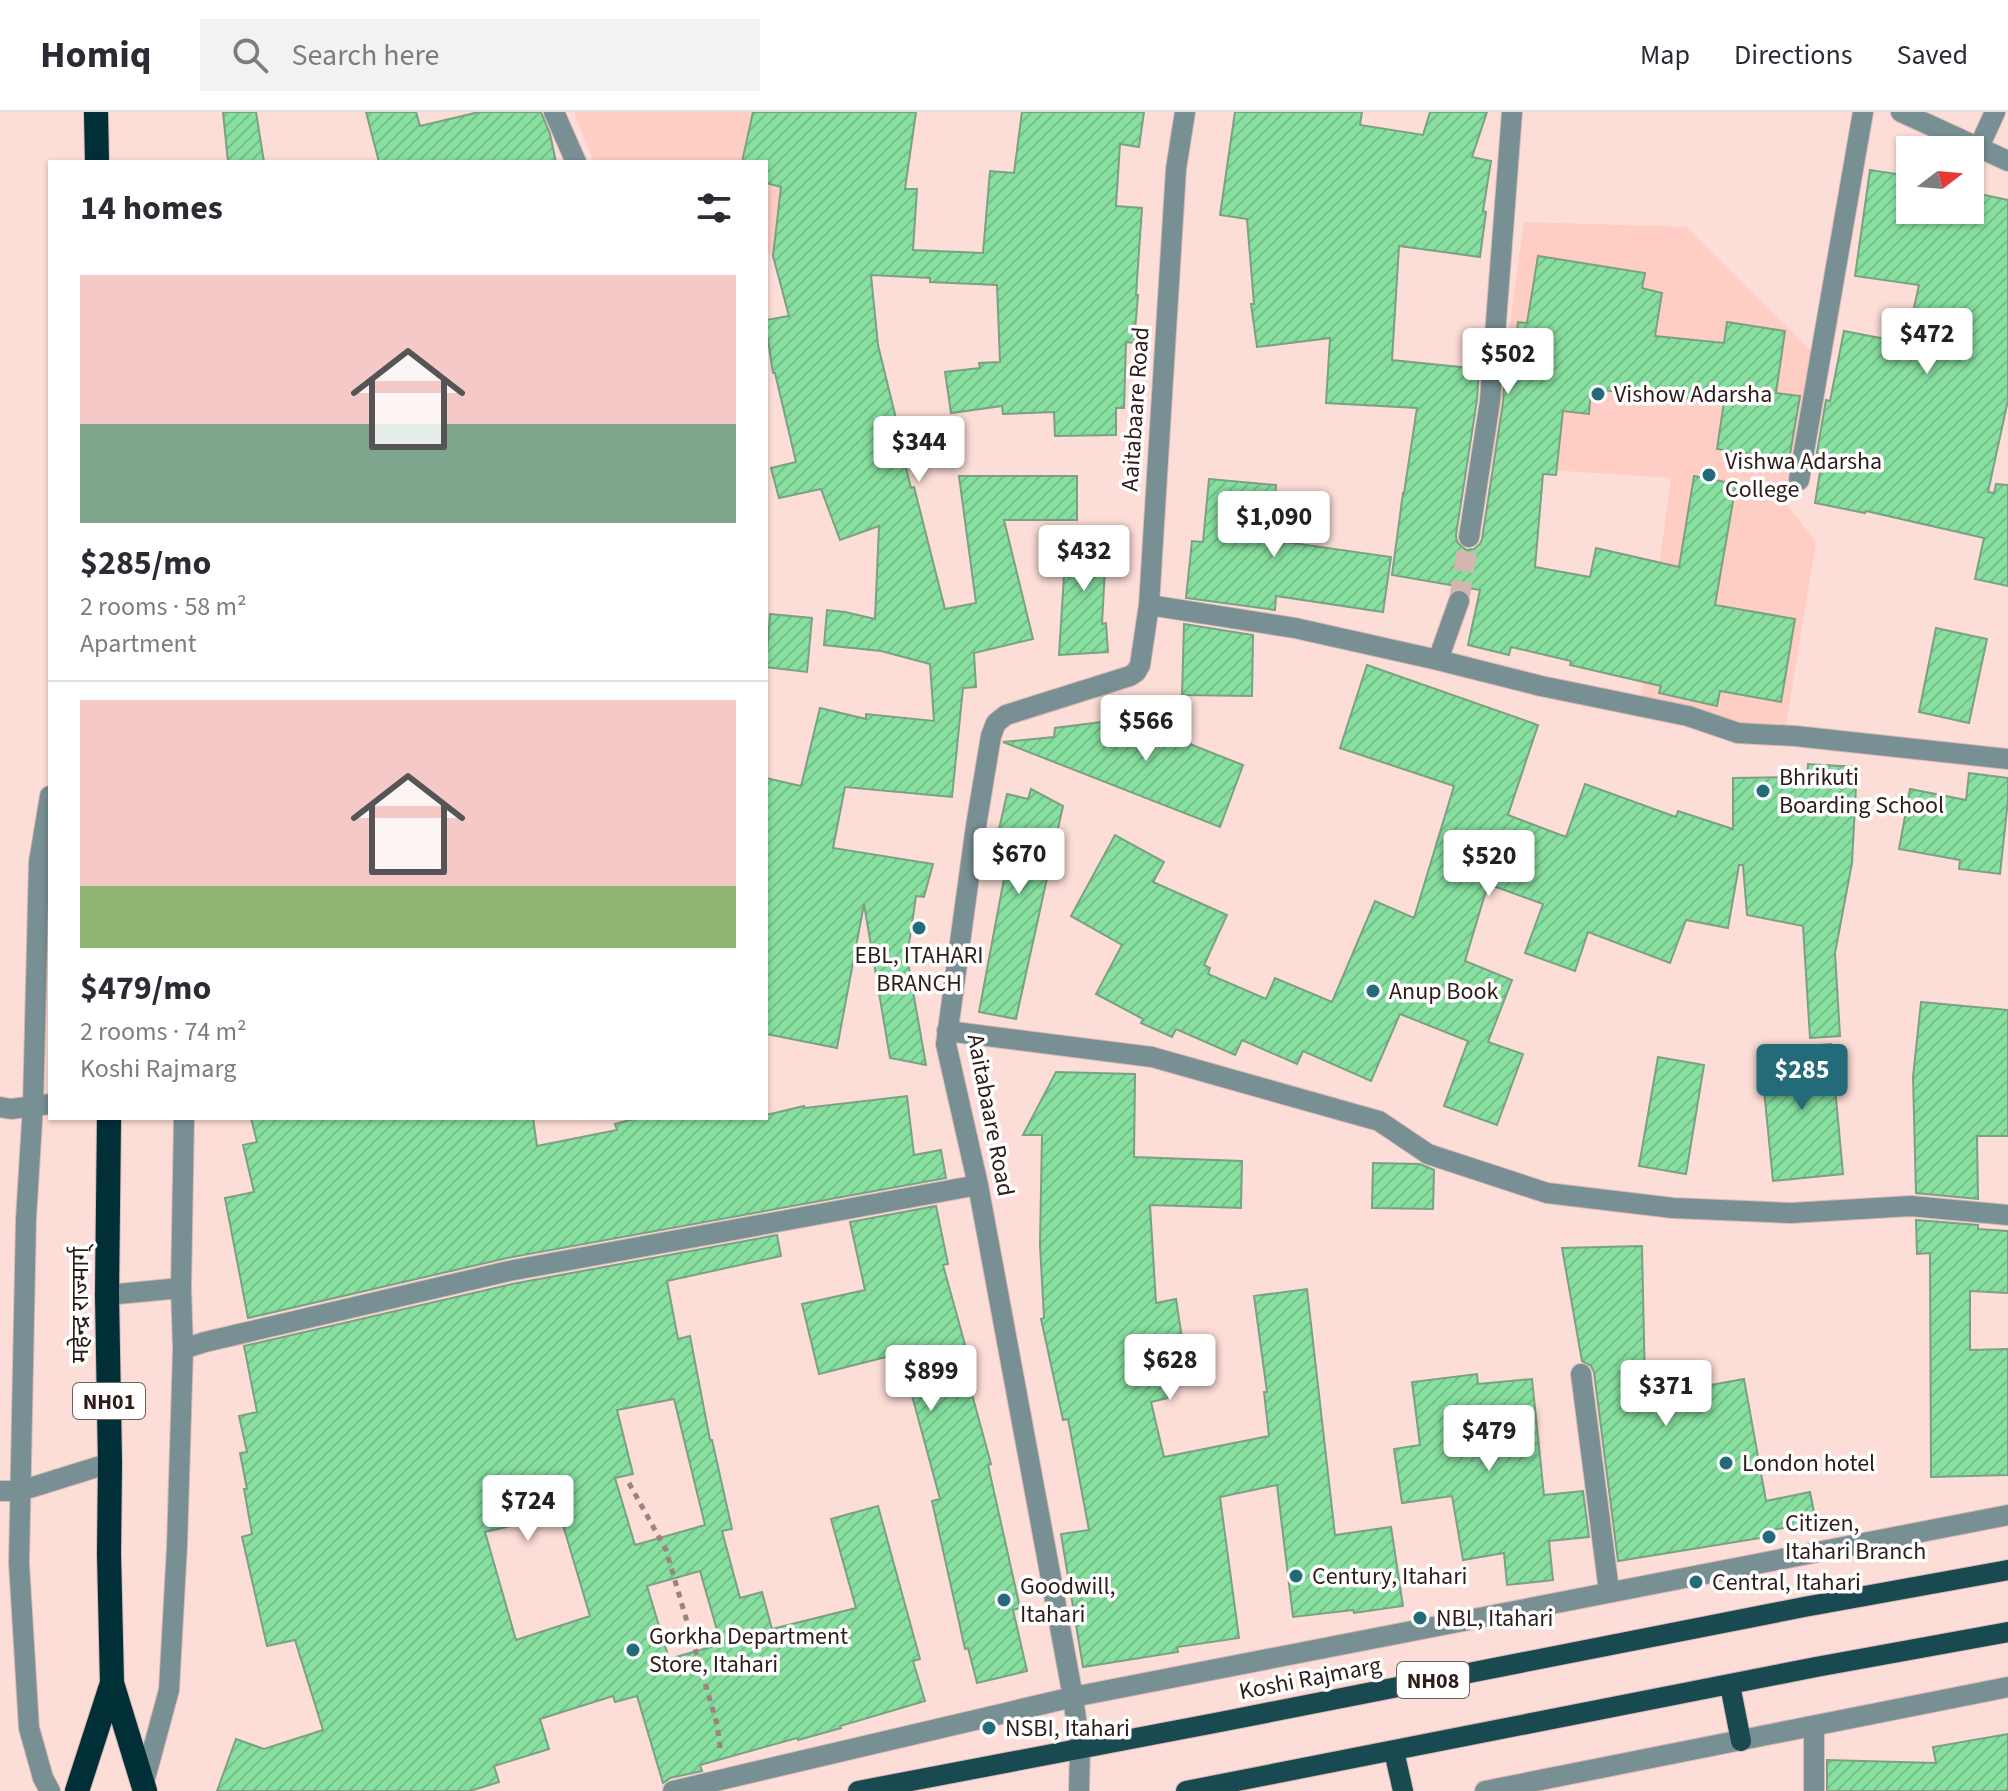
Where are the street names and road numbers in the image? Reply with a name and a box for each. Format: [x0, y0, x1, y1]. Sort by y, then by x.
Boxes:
street label: Aaitabaare Road [1112, 326, 1159, 492]
street label: Aaitabaare Road [958, 1031, 1023, 1199]
street label: महेन्द्र राज्मार्ग् [63, 1243, 98, 1363]
road number: NH01 [73, 1383, 145, 1419]
street label: Koshi Rajmarg [1236, 1648, 1384, 1709]
road number: NH08 [1397, 1662, 1469, 1698]

